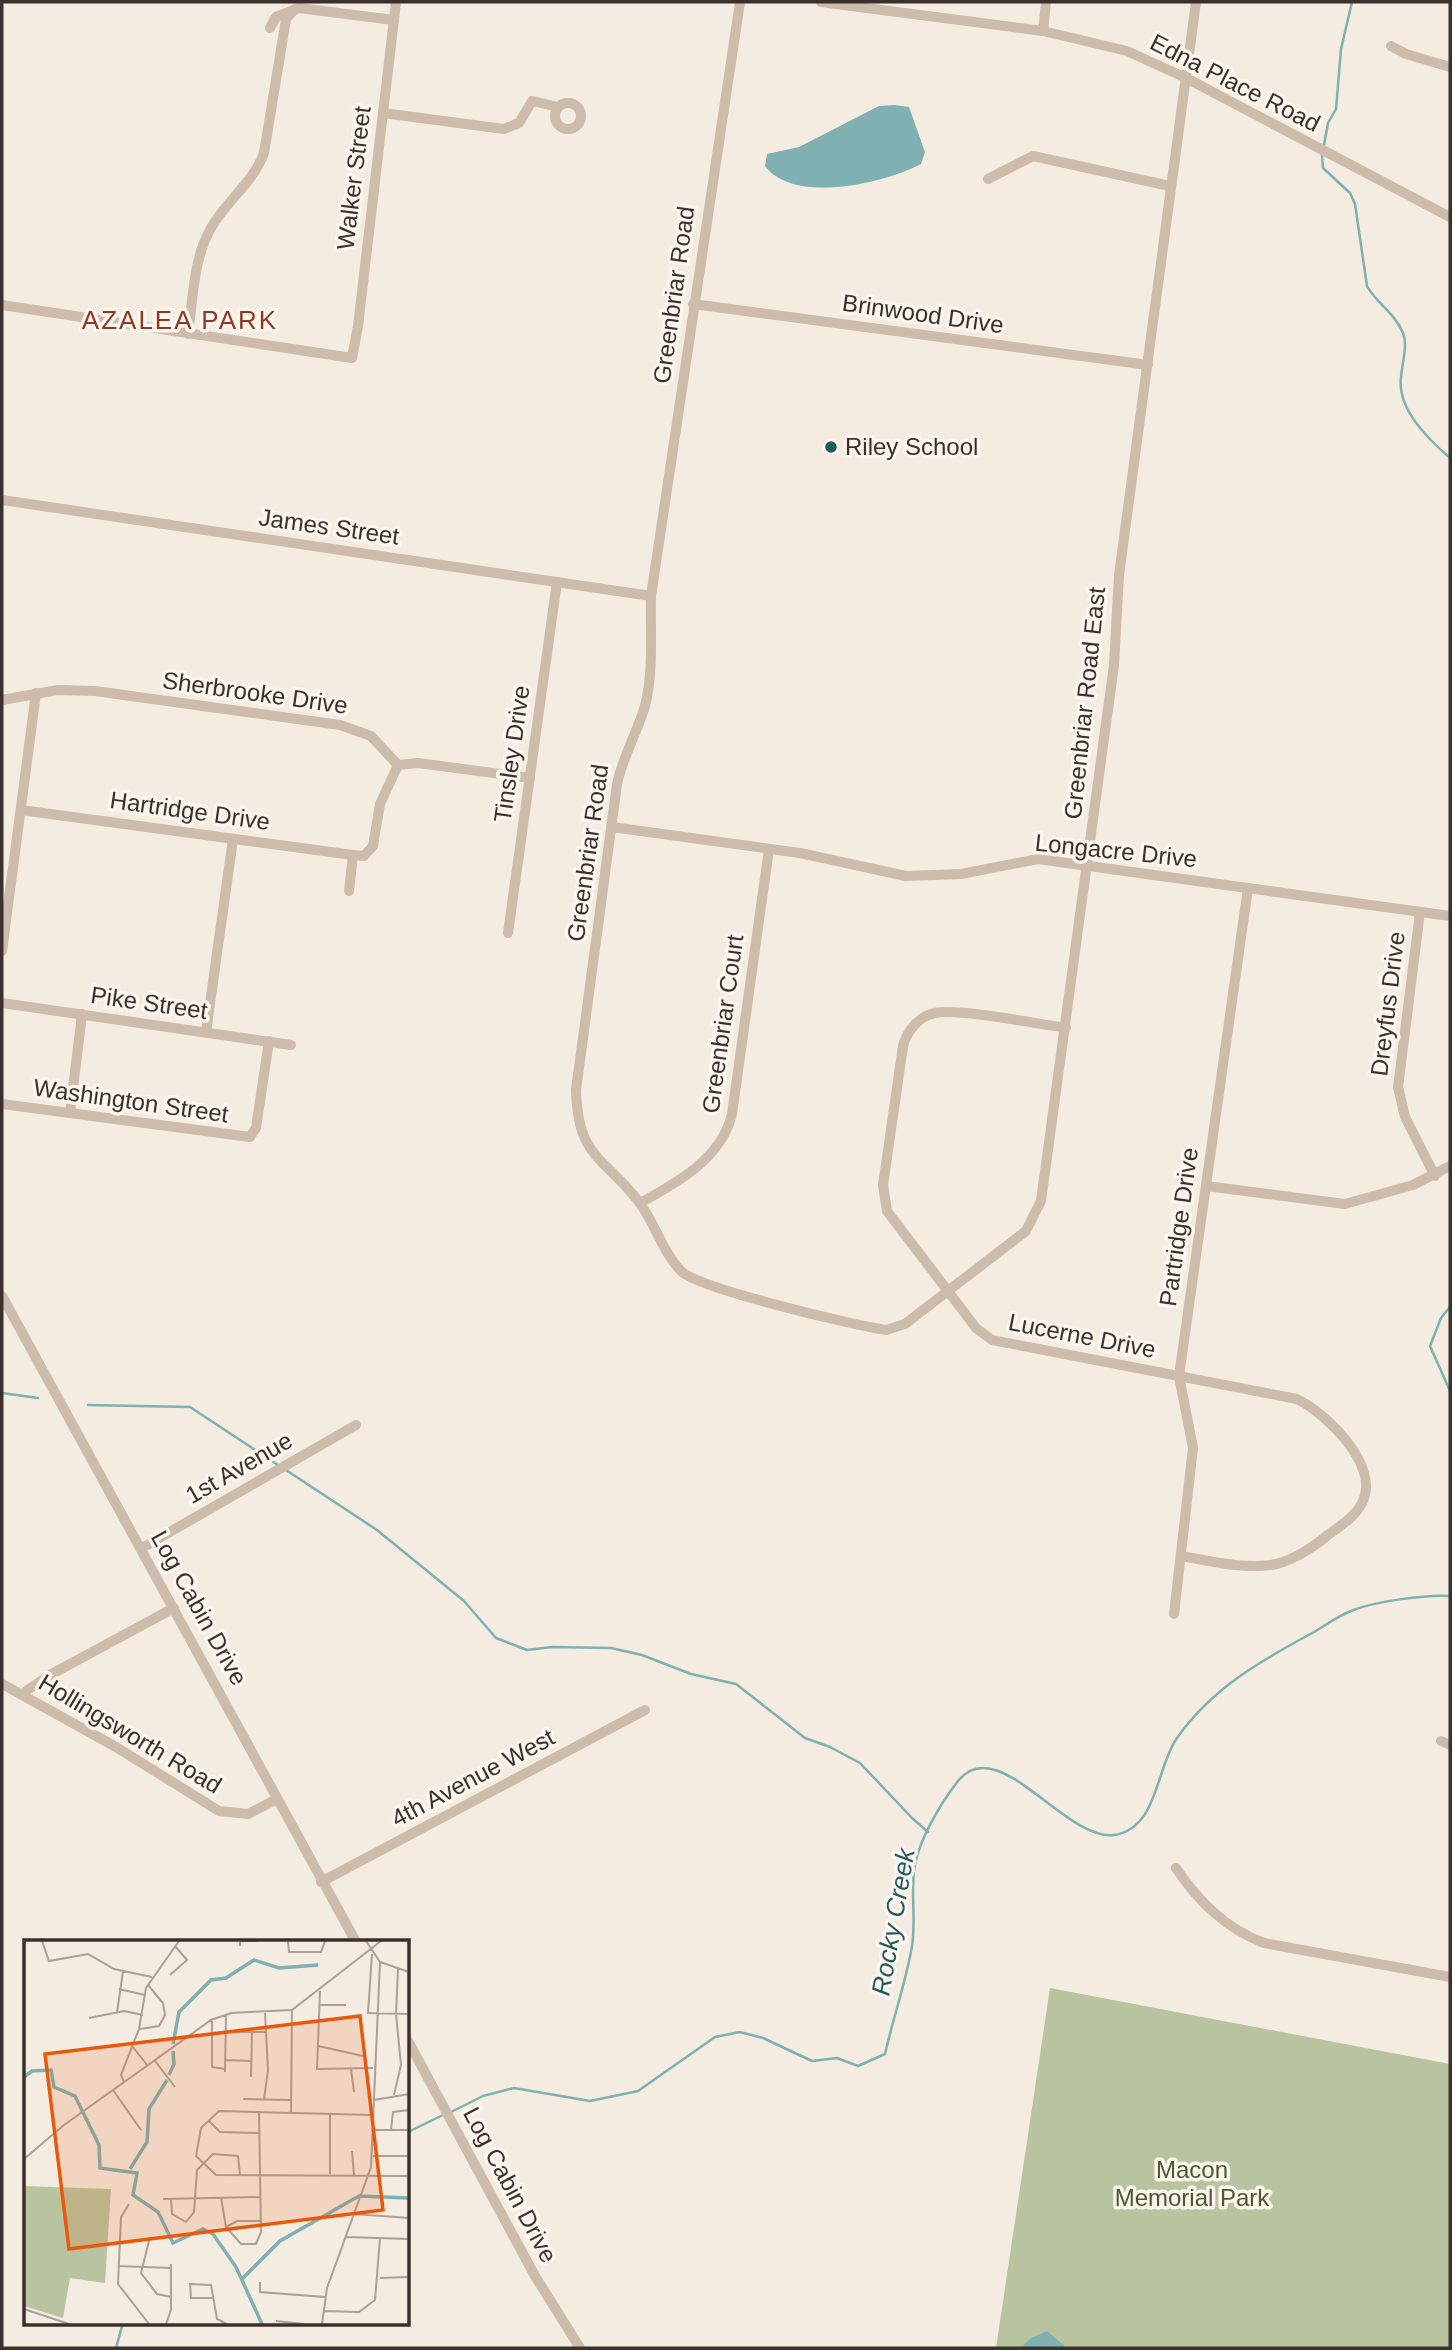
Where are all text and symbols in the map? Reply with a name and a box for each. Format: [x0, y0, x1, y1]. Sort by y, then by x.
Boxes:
street label: Edna Place Road [1146, 28, 1325, 137]
street label: Walker Street [331, 104, 376, 251]
street label: Greenbriar Road [648, 205, 699, 385]
street label: Brinwood Drive [841, 289, 1006, 338]
district label: AZALEA PARK [82, 305, 278, 335]
place label: Riley School [845, 433, 978, 460]
marker: Riley School [823, 439, 839, 455]
street label: James Street [257, 503, 401, 550]
street label: Greenbriar Road East [1059, 585, 1110, 820]
street label: Sherbrooke Drive [161, 666, 349, 719]
street label: Tinsley Drive [489, 684, 534, 824]
street label: Greenbriar Road [562, 763, 613, 943]
street label: Hartridge Drive [108, 786, 272, 835]
street label: Longacre Drive [1034, 829, 1198, 872]
street label: Dreyfus Drive [1365, 930, 1410, 1078]
street label: Greenbriar Court [697, 933, 748, 1115]
street label: Pike Street [89, 981, 209, 1024]
street label: Washington Street [32, 1073, 231, 1128]
street label: Partridge Drive [1154, 1146, 1203, 1308]
street label: Lucerne Drive [1006, 1308, 1158, 1363]
street label: 1st Avenue [181, 1426, 297, 1509]
street label: Log Cabin Drive [146, 1526, 253, 1690]
street label: Hollingsworth Road [34, 1668, 226, 1799]
street label: 4th Avenue West [387, 1723, 559, 1832]
water label: Rocky Creek [865, 1844, 921, 1998]
inset map [24, 1940, 410, 2326]
street label: Log Cabin Drive [458, 2102, 563, 2267]
park label: Macon Memorial Park [1115, 2156, 1270, 2211]

